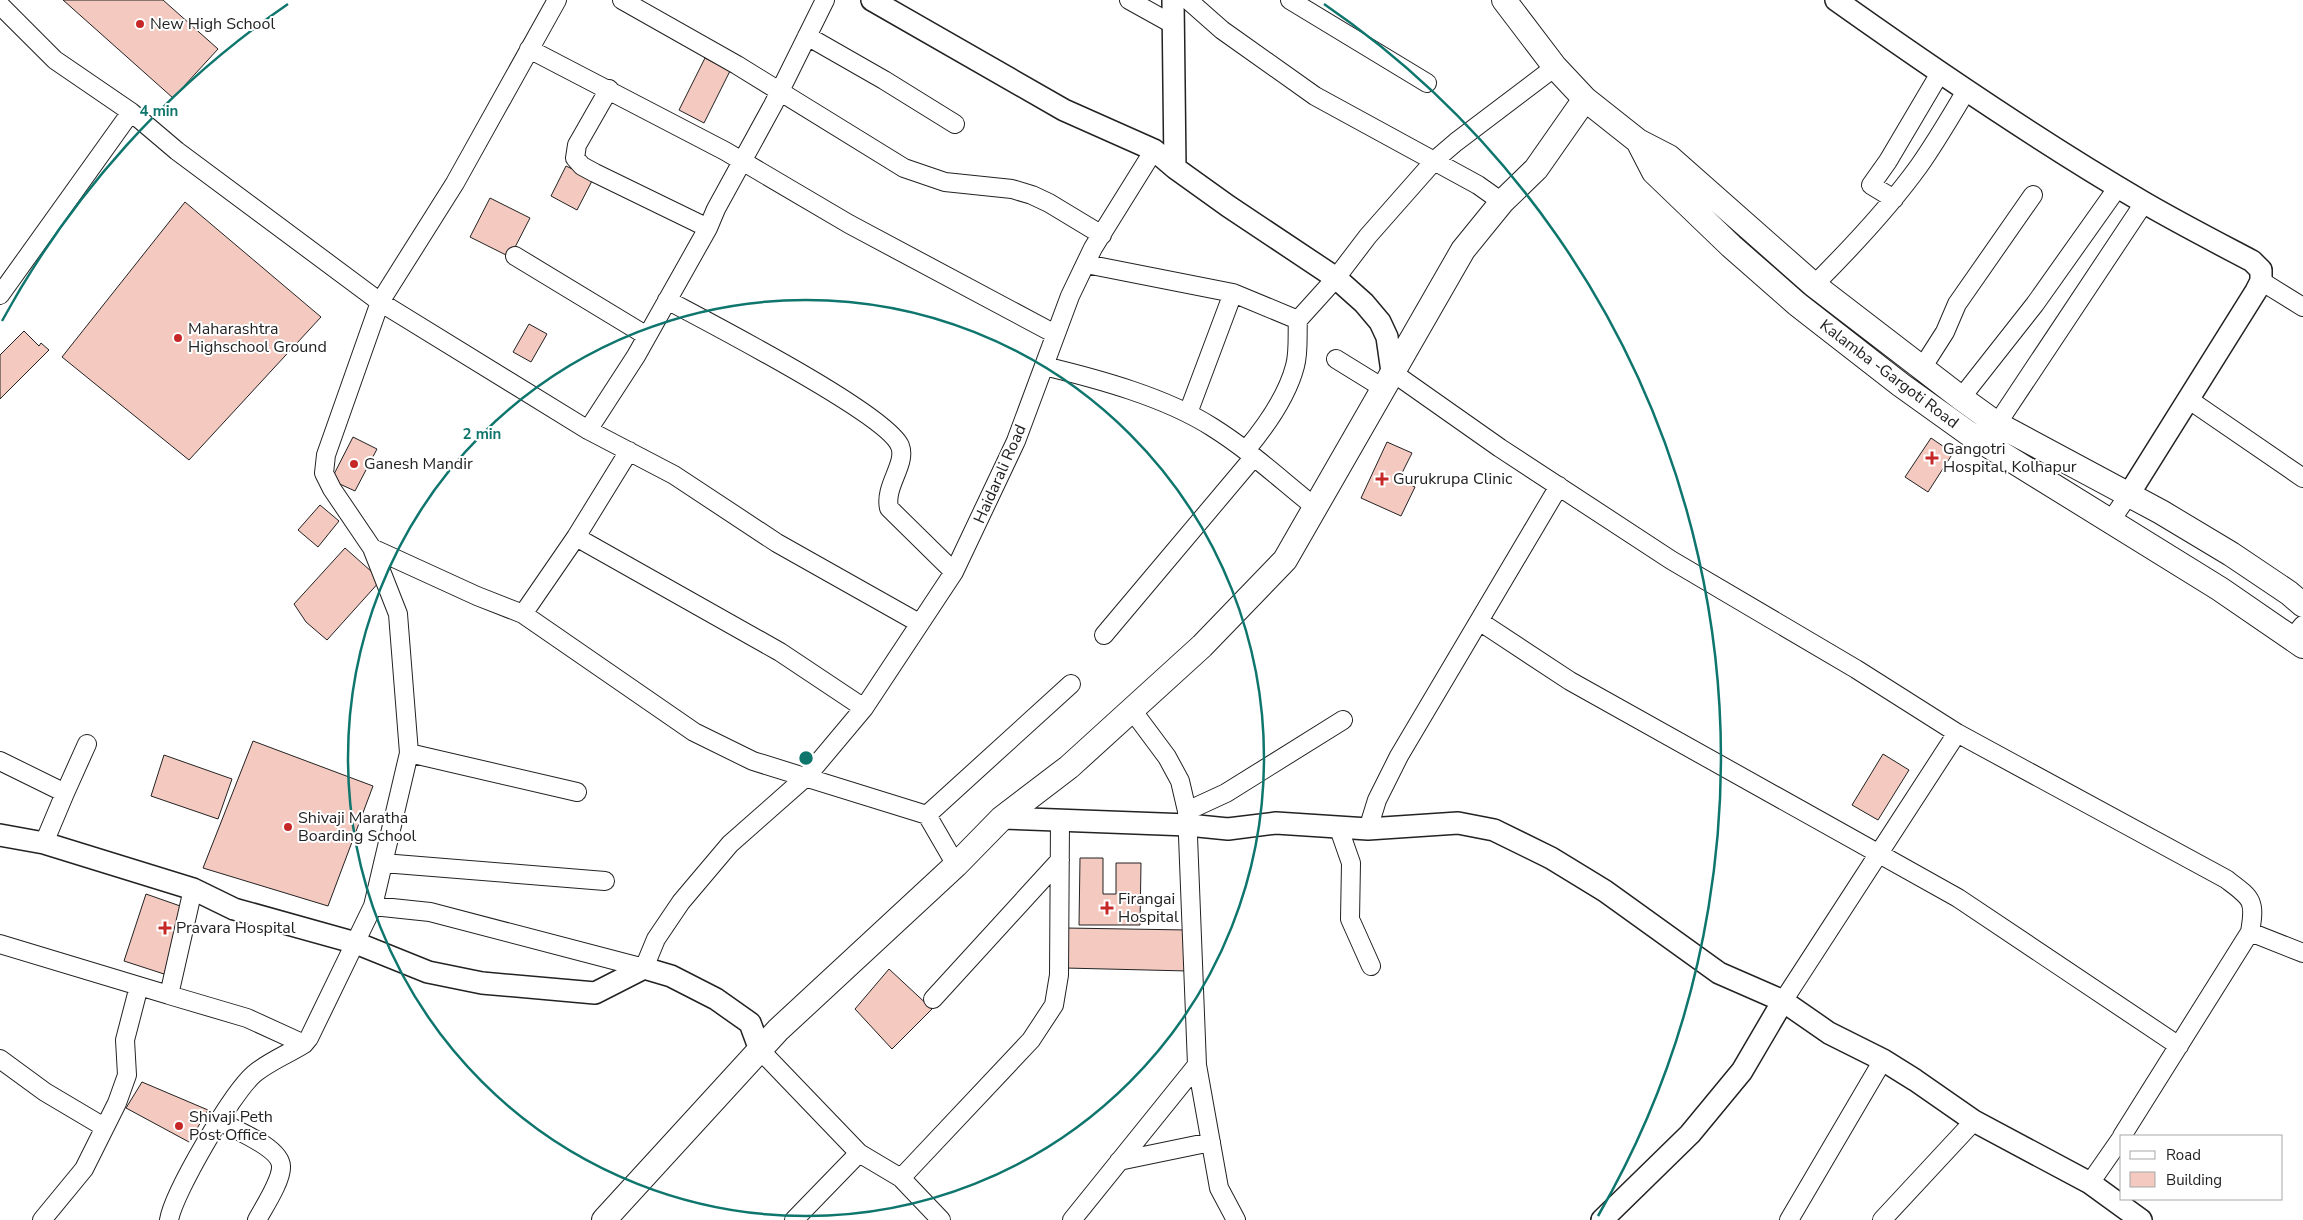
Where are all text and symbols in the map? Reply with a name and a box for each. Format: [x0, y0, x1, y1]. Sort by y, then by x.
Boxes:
place label: New High School [150, 13, 275, 35]
marker: New High School [134, 18, 146, 30]
text: 4 min [140, 101, 178, 121]
street label: Kalamba -Gargoti Road [1815, 314, 1963, 434]
place label: Maharashtra Highschool Ground [188, 318, 327, 358]
marker: Maharashtra Highschool Ground [172, 332, 184, 344]
street label: Haidarali Road [968, 421, 1032, 527]
text: 2 min [463, 424, 501, 444]
place label: Gangotri Hospital, Kolhapur [1943, 438, 2077, 478]
marker: Gangotri Hospital, Kolhapur [1925, 451, 1939, 465]
place label: Ganesh Mandir [364, 453, 473, 475]
marker: Ganesh Mandir [348, 458, 360, 470]
place label: Gurukrupa Clinic [1393, 468, 1513, 490]
marker: Gurukrupa Clinic [1375, 472, 1389, 486]
centre of rings [797, 749, 815, 767]
place label: Shivaji Maratha Boarding School [298, 807, 417, 847]
marker: Shivaji Maratha Boarding School [282, 821, 294, 833]
place label: Firangai Hospital [1118, 888, 1179, 928]
marker: Firangai Hospital [1100, 901, 1114, 915]
place label: Pravara Hospital [176, 917, 296, 939]
marker: Pravara Hospital [158, 921, 172, 935]
place label: Shivaji Peth Post Office [189, 1106, 273, 1146]
marker: Shivaji Peth Post Office [173, 1120, 185, 1132]
legend [2120, 1135, 2283, 1200]
text: Road [2166, 1145, 2201, 1165]
text: Building [2166, 1170, 2222, 1190]

